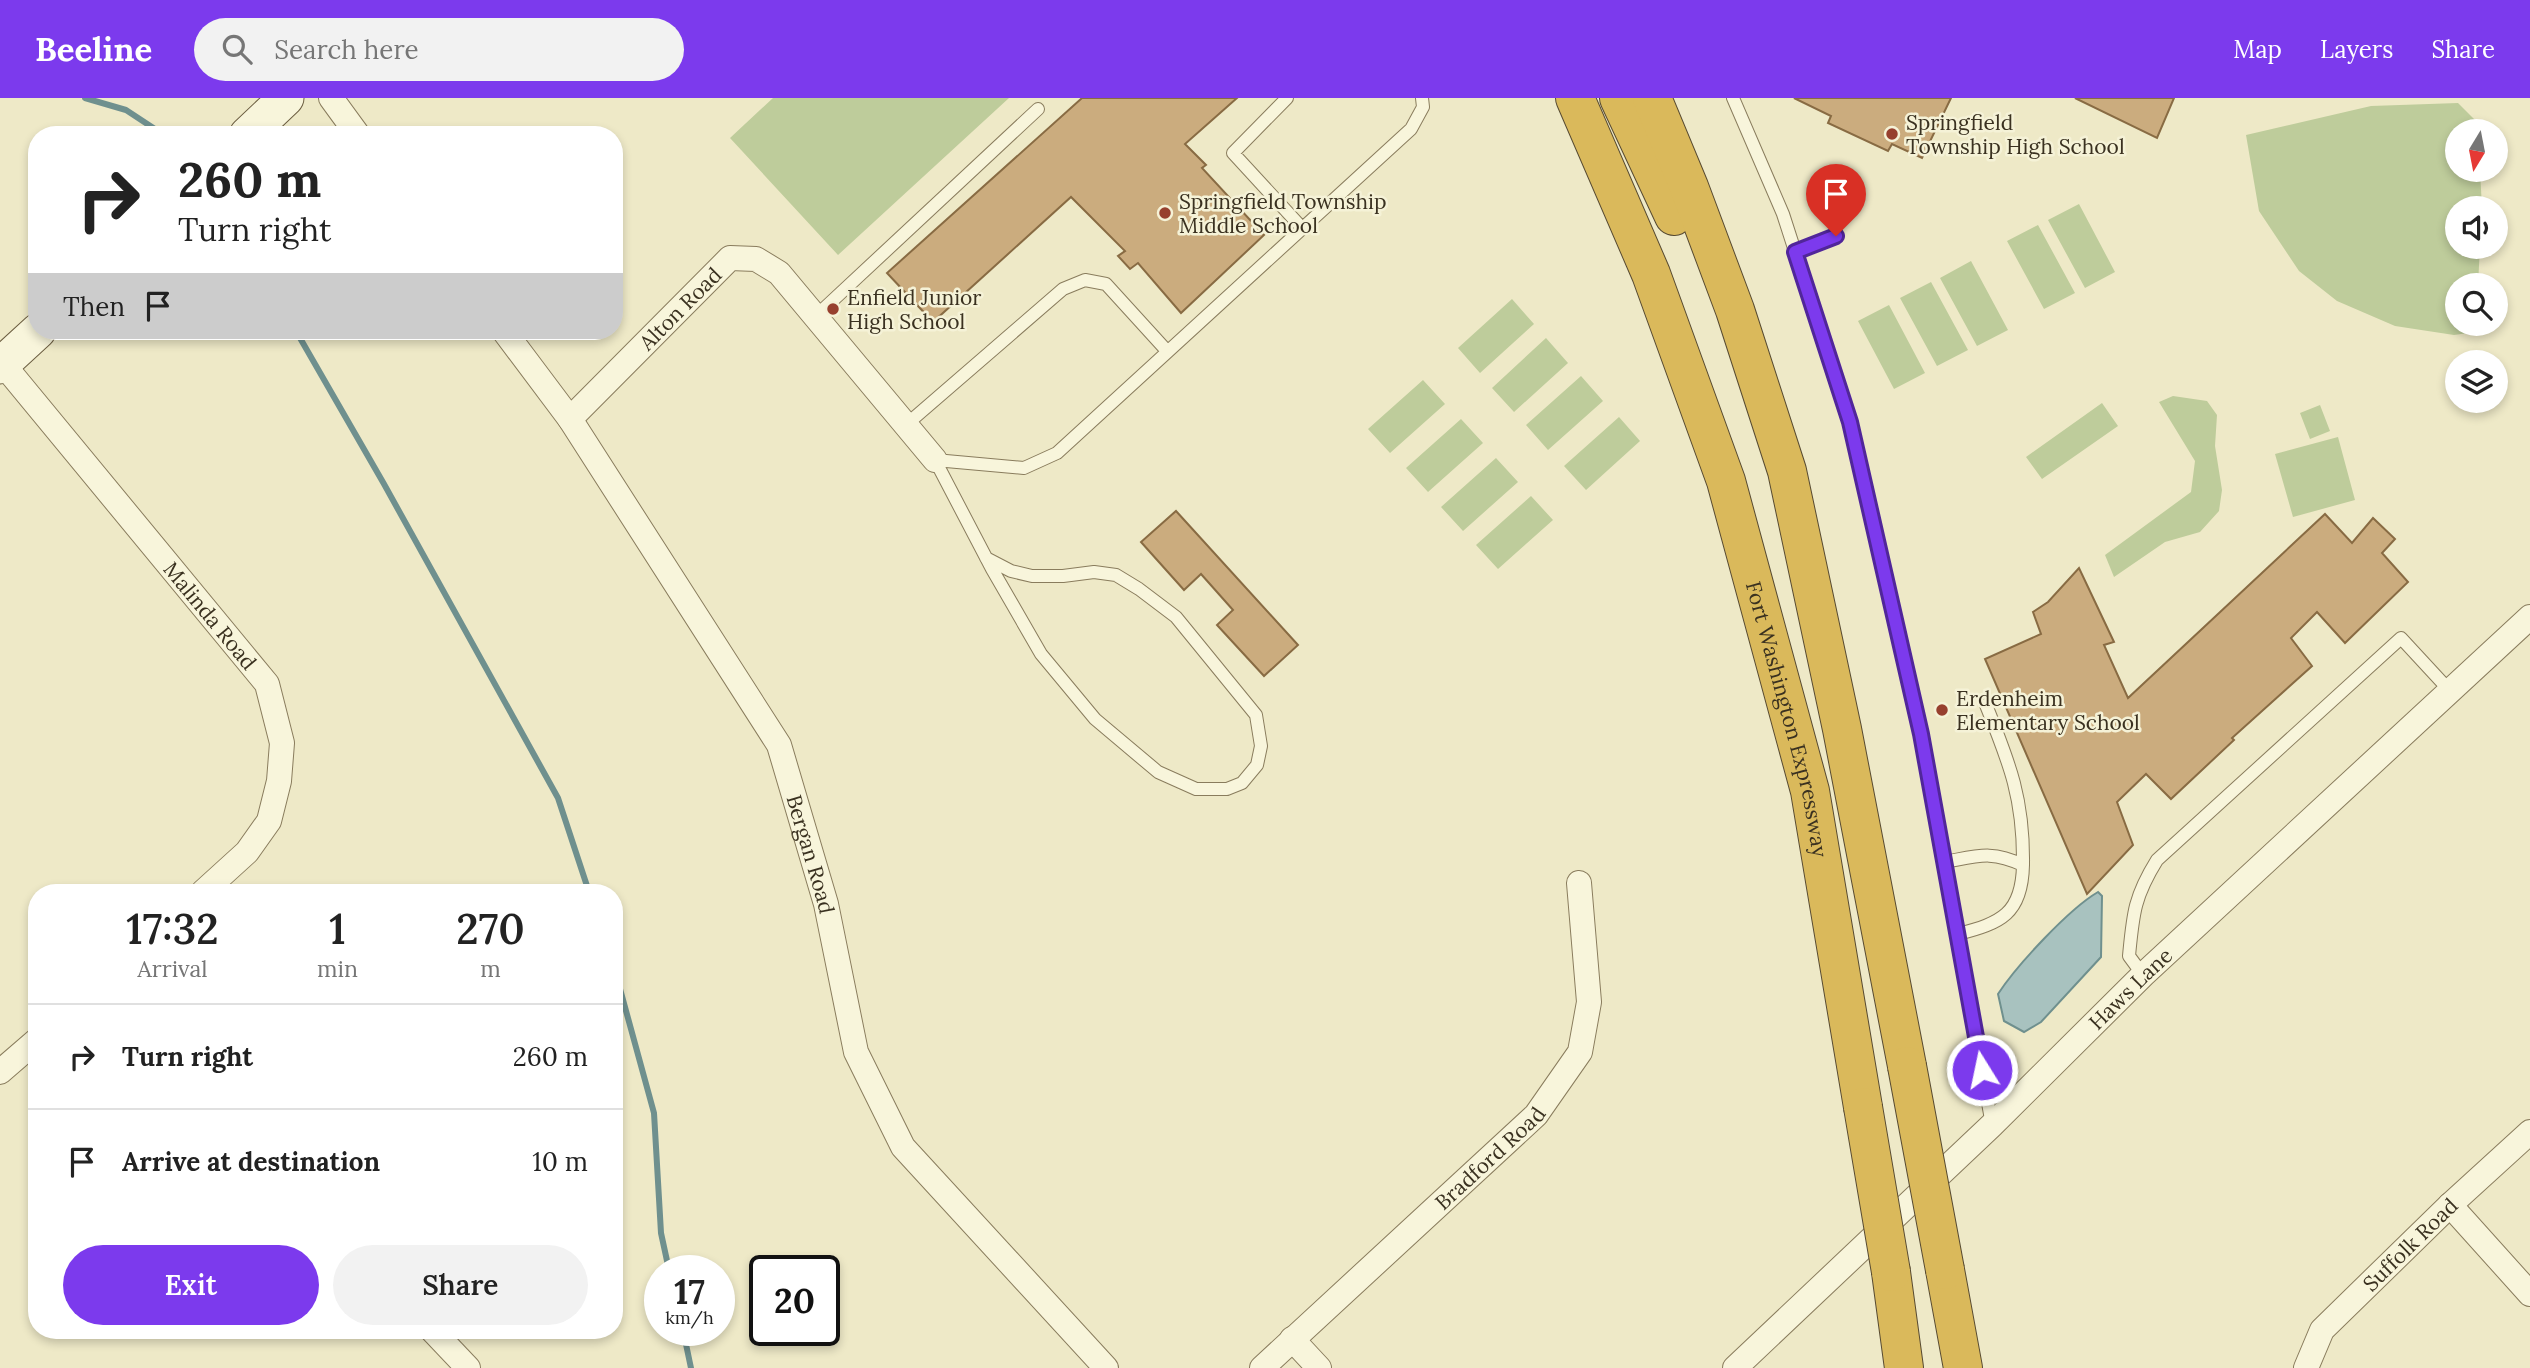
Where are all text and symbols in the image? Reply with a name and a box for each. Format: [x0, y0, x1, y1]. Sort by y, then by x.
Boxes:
search box [194, 18, 684, 81]
text: Beeline [35, 28, 152, 70]
icon: search [218, 30, 256, 68]
text: Search here [274, 33, 419, 66]
text: Map [2233, 34, 2282, 65]
text: Layers [2320, 34, 2393, 65]
text: Share [2431, 34, 2495, 65]
place label: Springfield Township High School [1906, 109, 2125, 160]
north arrow [2445, 119, 2508, 182]
map controls [2445, 119, 2508, 413]
marker: Springfield Township High School [1884, 126, 1900, 142]
text: 260 m [178, 148, 321, 210]
icon: right [63, 154, 154, 245]
pin [1806, 164, 1866, 236]
icon: arrive [1817, 175, 1855, 213]
place label: Springfield Township Middle School [1179, 188, 1387, 239]
button: sound [2445, 196, 2508, 259]
marker: Springfield Township Middle School [1157, 205, 1173, 221]
text: Turn right [178, 209, 331, 250]
street label: Alton Road [632, 261, 727, 356]
button: search [2445, 273, 2508, 336]
place label: Enfield Junior High School [847, 284, 981, 335]
icon: arrive [139, 287, 177, 325]
text: Then [63, 290, 125, 323]
marker: Enfield Junior High School [825, 301, 841, 317]
button: layers [2445, 350, 2508, 413]
street label: Malinda Road [158, 556, 263, 675]
street label: Fort Washington Expressway [1740, 578, 1834, 859]
place label: Erdenheim Elementary School [1956, 685, 2140, 736]
marker: Erdenheim Elementary School [1934, 702, 1950, 718]
street label: Bergan Road [781, 791, 841, 916]
text: 17:32 [126, 902, 219, 956]
text: 1 [329, 902, 346, 956]
text: 270 [456, 902, 525, 956]
street label: Haws Lane [2083, 942, 2178, 1035]
text: Arrival [137, 954, 208, 983]
text: min [317, 954, 358, 983]
text: m [480, 954, 501, 983]
position arrow [1945, 1033, 2019, 1107]
icon: right [63, 1038, 101, 1076]
text: Turn right [122, 1040, 253, 1073]
text: 260 m [513, 1040, 588, 1073]
street label: Bradford Road [1429, 1101, 1551, 1215]
icon: arrive [63, 1143, 101, 1181]
text: Arrive at destination [122, 1145, 380, 1178]
text: 10 m [532, 1145, 588, 1178]
street label: Suffolk Road [2357, 1192, 2463, 1297]
button: Exit [63, 1245, 319, 1325]
button: Share [333, 1245, 588, 1325]
speed limit sign: 20 [749, 1255, 840, 1346]
text: 17 [674, 1269, 705, 1314]
text: km/h [665, 1306, 714, 1329]

